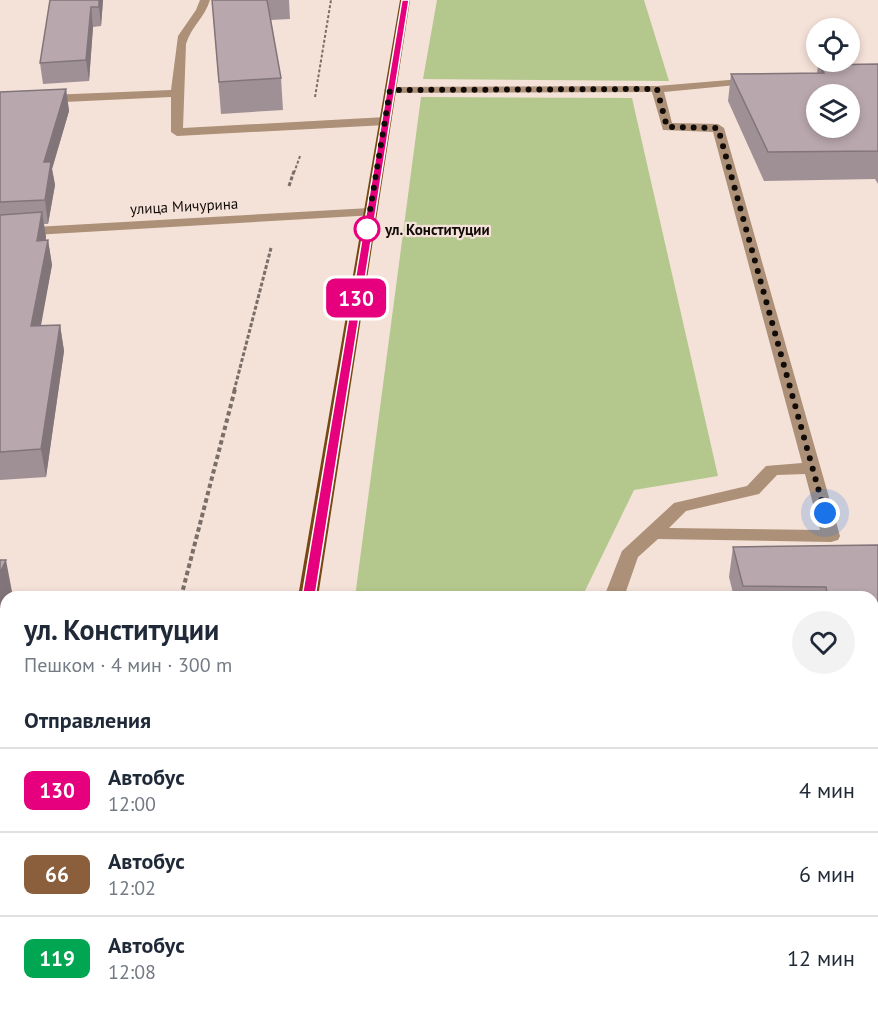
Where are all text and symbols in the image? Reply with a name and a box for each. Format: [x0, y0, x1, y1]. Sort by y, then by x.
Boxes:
map controls [806, 18, 860, 138]
button: locate [806, 18, 860, 72]
button: layers [806, 84, 860, 138]
street label: улица Мичурина [129, 194, 239, 218]
marker: ул. Конституции [354, 216, 380, 242]
place label: ул. Конституции [384, 220, 490, 239]
line badge: 130 [322, 278, 391, 318]
text: 130 [338, 285, 374, 312]
your location [810, 498, 840, 528]
text: ул. Конституции [24, 611, 219, 648]
button: heart [792, 611, 855, 674]
text: Пешком · 4 мин · 300 m [24, 652, 232, 678]
text: Отправления [24, 706, 151, 734]
text: Автобус [108, 763, 185, 791]
text: 4 мин [799, 776, 855, 804]
text: 130 [39, 777, 75, 804]
text: 12:00 [108, 791, 156, 817]
text: Автобус [108, 847, 185, 875]
text: 6 мин [799, 860, 855, 888]
text: 66 [45, 861, 69, 888]
text: 12:02 [108, 875, 156, 901]
text: Автобус [108, 931, 185, 959]
text: 12 мин [787, 944, 855, 972]
text: 119 [39, 945, 75, 972]
text: 12:08 [108, 959, 156, 985]

